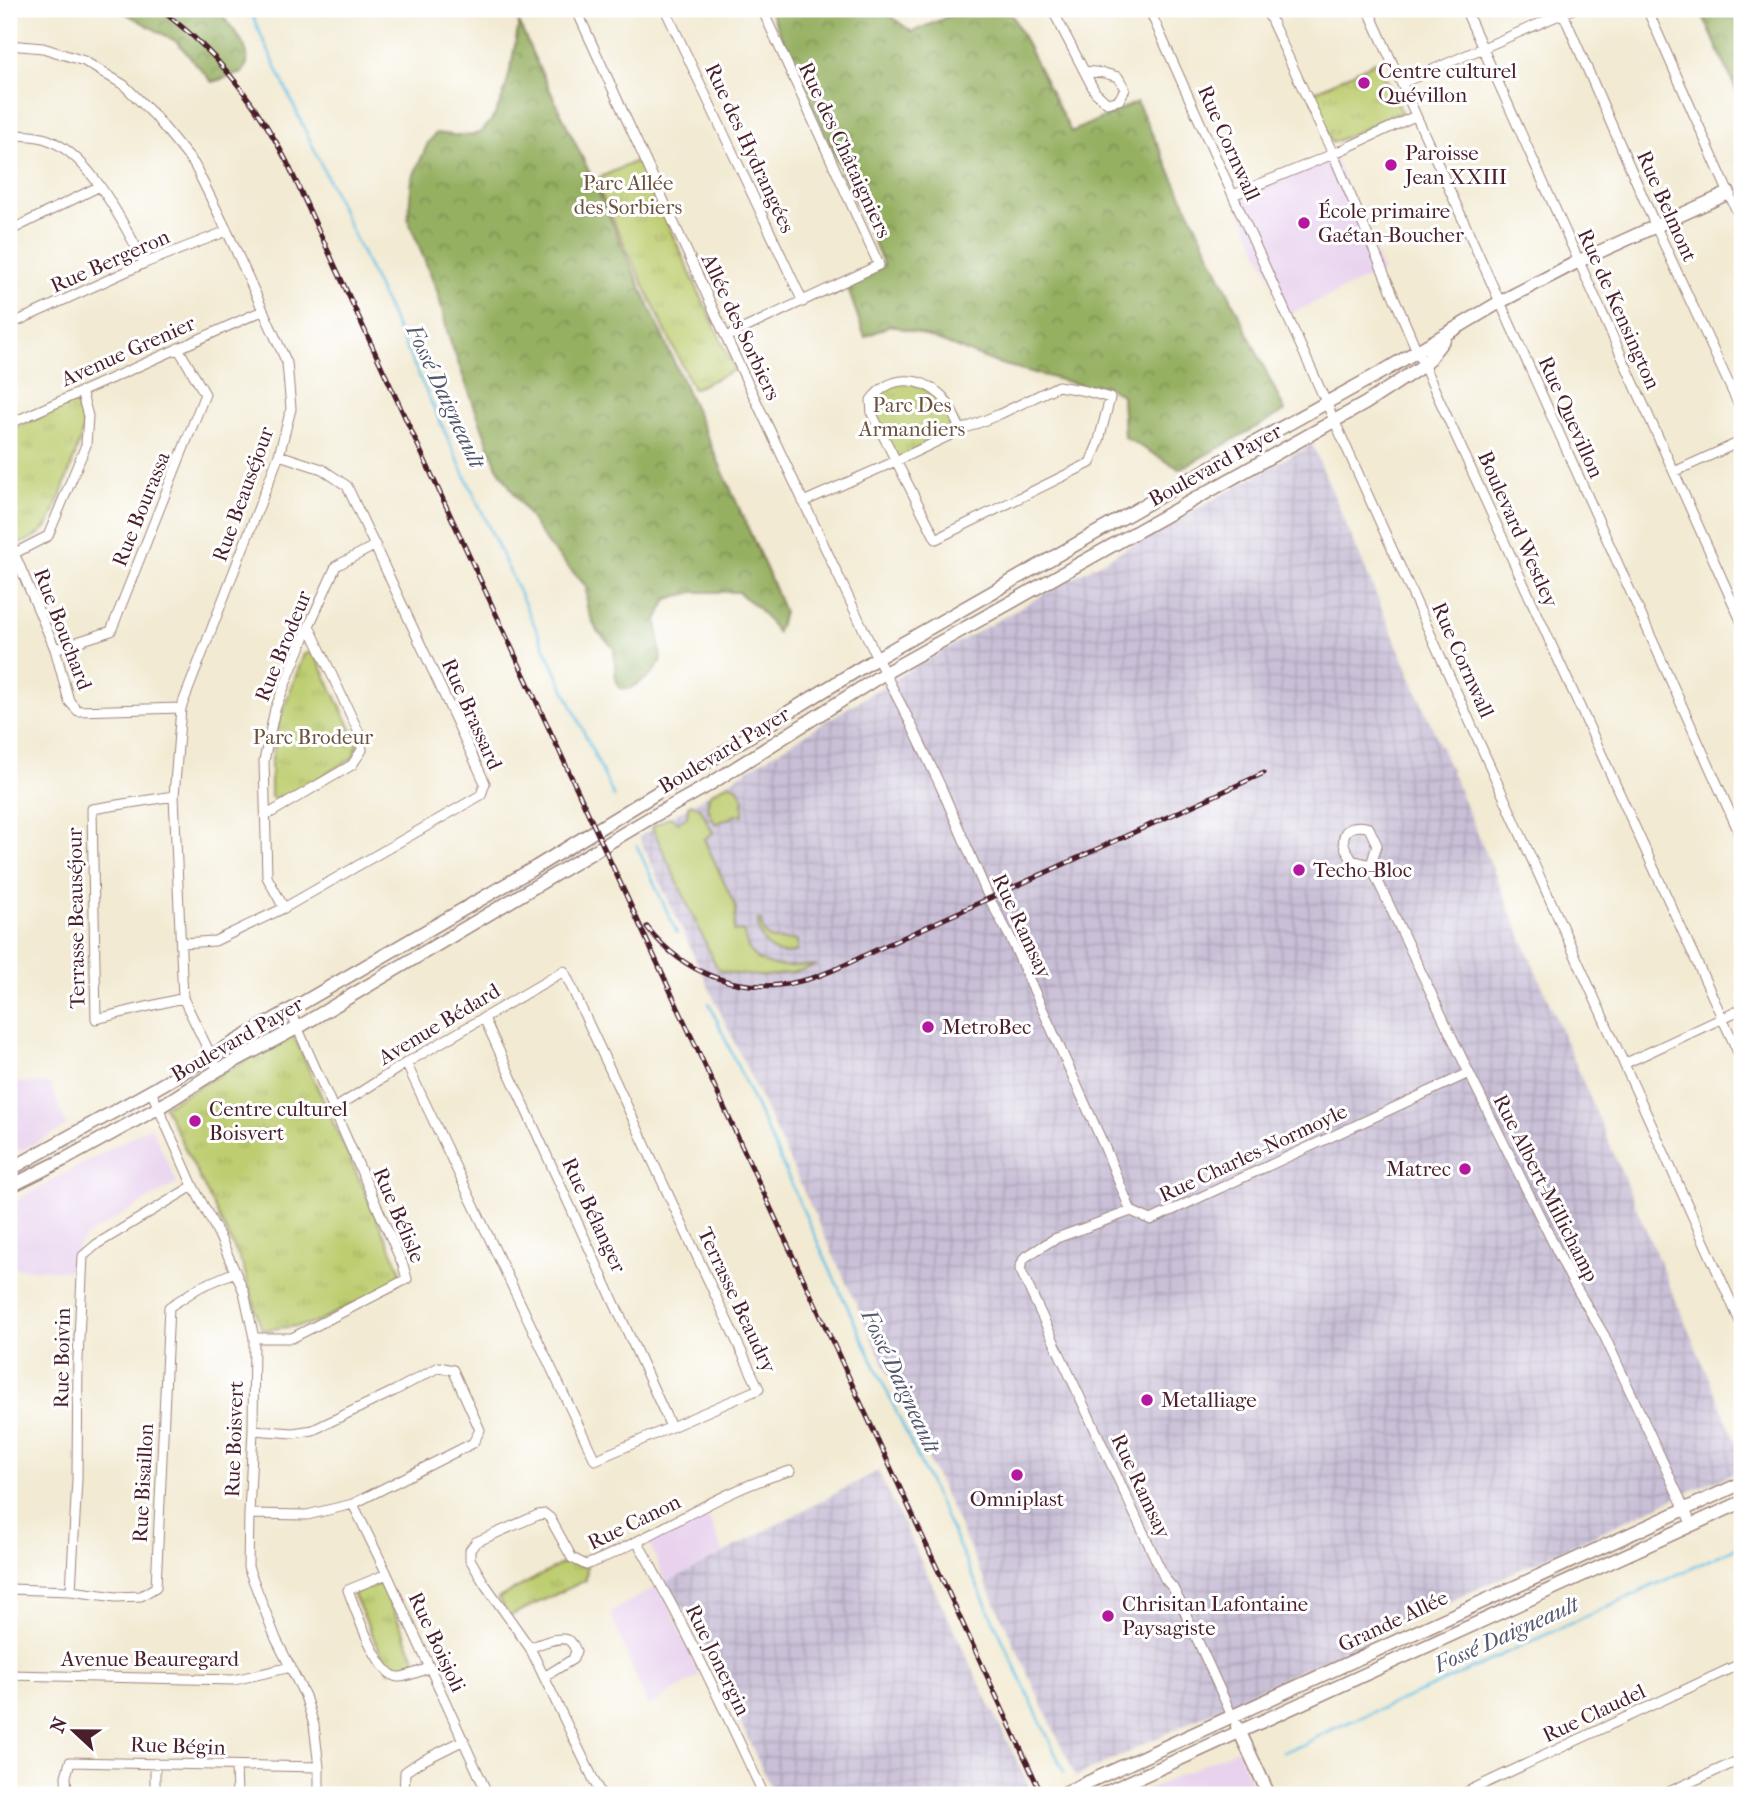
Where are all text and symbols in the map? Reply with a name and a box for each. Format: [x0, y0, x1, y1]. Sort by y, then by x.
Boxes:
street label: Rue des Châtaigniers [794, 58, 896, 242]
street label: Rue des Hydrangées [700, 59, 800, 237]
place label: Centre culturel Quévillon [1378, 59, 1517, 107]
marker: Centre culturel Quévillon [1356, 75, 1372, 91]
street label: Rue Cornwall [1193, 82, 1265, 205]
place label: Paroisse Jean XXIII [1403, 141, 1507, 189]
street label: Rue Belmont [1632, 147, 1702, 266]
marker: Paroisse Jean XXIII [1383, 157, 1399, 173]
park label: Parc Allée des Sorbiers [574, 171, 682, 219]
place label: École primaire Gaétan-Boucher [1318, 199, 1464, 247]
marker: École primaire Gaétan-Boucher [1296, 215, 1312, 231]
street label: Rue Bergeron [47, 224, 173, 298]
street label: Rue de Kensington [1573, 225, 1665, 393]
street label: Allée des Sorbiers [696, 249, 786, 404]
street label: Avenue Grenier [56, 311, 199, 392]
water label: Fossé Daigneault [400, 319, 491, 474]
street label: Rue Quevillon [1533, 352, 1609, 482]
park label: Parc Des Armandiers [858, 393, 965, 441]
street label: Boulevard Payer [1144, 419, 1286, 511]
street label: Rue Beauséjour [207, 423, 279, 565]
street label: Boulevard Westley [1473, 447, 1564, 611]
street label: Rue Bourassa [107, 448, 175, 570]
street label: Rue Bouchard [29, 565, 97, 694]
street label: Rue Brodeur [250, 587, 316, 705]
street label: Rue Cornwall [1427, 599, 1499, 722]
street label: Rue Brassard [437, 655, 507, 774]
street label: Boulevard Payer [654, 701, 794, 798]
park label: Parc Brodeur [253, 725, 373, 749]
street label: Terrasse Beauséjour [62, 827, 90, 1009]
place label: Techo-Bloc [1313, 858, 1412, 882]
marker: Techo-Bloc [1291, 862, 1307, 878]
street label: Rue Ramsay [987, 870, 1057, 983]
street label: Avenue Bédard [373, 978, 505, 1070]
street label: Boulevard Payer [167, 991, 307, 1086]
place label: MetroBec [942, 1015, 1031, 1039]
marker: MetroBec [920, 1019, 936, 1035]
street label: Rue Albert-Millichamp [1488, 1090, 1604, 1286]
place label: Centre culturel Boisvert [209, 1097, 348, 1145]
street label: Rue Charles-Normoyle [1155, 1099, 1351, 1207]
marker: Centre culturel Boisvert [187, 1113, 203, 1129]
street label: Rue Bélanger [557, 1154, 631, 1276]
place label: Matrec [1386, 1157, 1451, 1181]
marker: Matrec [1457, 1161, 1473, 1177]
street label: Rue Bélisle [368, 1164, 430, 1266]
street label: Terrasse Beaudry [693, 1223, 782, 1377]
water label: Fossé Daigneault [855, 1304, 946, 1459]
street label: Rue Boivin [49, 1308, 75, 1408]
street label: Rue Boisvert [220, 1380, 248, 1498]
place label: Metalliage [1161, 1388, 1257, 1412]
marker: Metalliage [1139, 1392, 1155, 1408]
street label: Rue Bisaillon [128, 1423, 158, 1543]
street label: Rue Ramsay [1106, 1430, 1176, 1543]
marker: Omniplast [1009, 1467, 1025, 1483]
place label: Omniplast [970, 1487, 1065, 1511]
street label: Rue Canon [584, 1489, 684, 1555]
street label: Grande Allée [1335, 1585, 1451, 1657]
street label: Rue Boisjoli [403, 1588, 471, 1696]
water label: Fossé Daigneault [1429, 1590, 1584, 1679]
place label: Chrisitan Lafontaine Paysagiste [1122, 1592, 1308, 1640]
street label: Rue Jonergin [681, 1601, 755, 1719]
marker: Chrisitan Lafontaine Paysagiste [1100, 1608, 1116, 1624]
street label: Avenue Beauregard [60, 1647, 240, 1671]
street label: Rue Claudel [1539, 1679, 1649, 1747]
north arrow [38, 1696, 108, 1766]
text: N [46, 1714, 72, 1736]
street label: Rue Bégin [130, 1732, 226, 1760]

